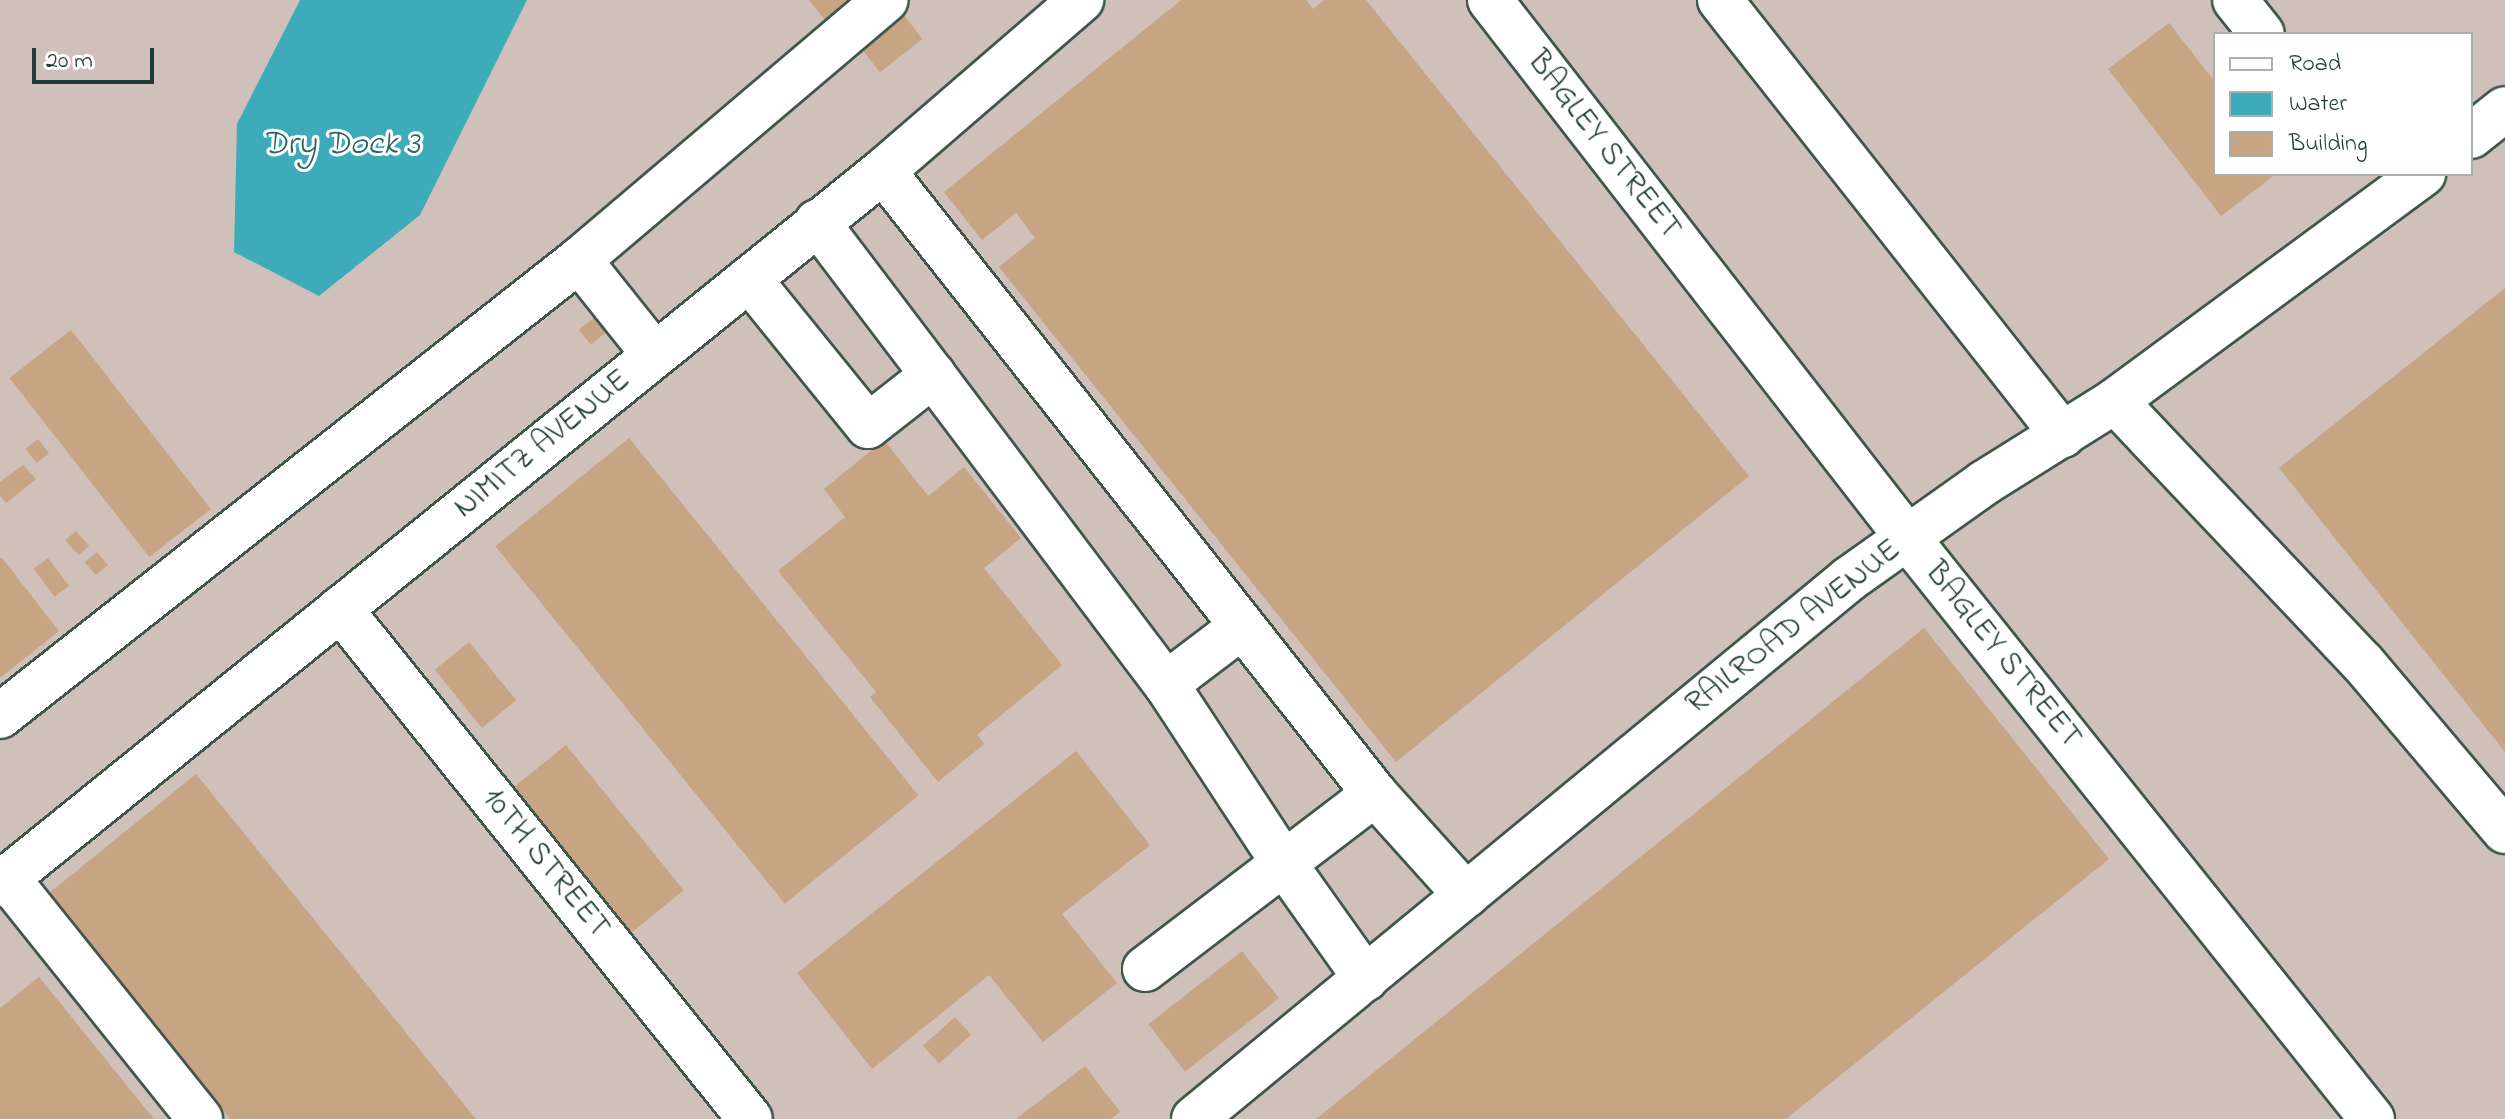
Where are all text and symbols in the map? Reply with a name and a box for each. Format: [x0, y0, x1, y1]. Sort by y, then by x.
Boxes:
scale bar [36, 32, 158, 82]
legend [2213, 32, 2473, 176]
text: 20 m [46, 44, 93, 79]
street label: BAGLEY STREET [1517, 44, 1689, 248]
text: Road [2289, 47, 2341, 82]
text: Water [2289, 87, 2347, 122]
water label: Dry Dock 3 [262, 126, 420, 166]
text: Building [2289, 127, 2368, 162]
street label: NIMITZ AVENUE [447, 362, 639, 528]
street label: RAILROAD AVENUE [1679, 532, 1909, 724]
street label: BAGLEY STREET [1915, 555, 2089, 757]
street label: 10TH STREET [473, 781, 617, 947]

